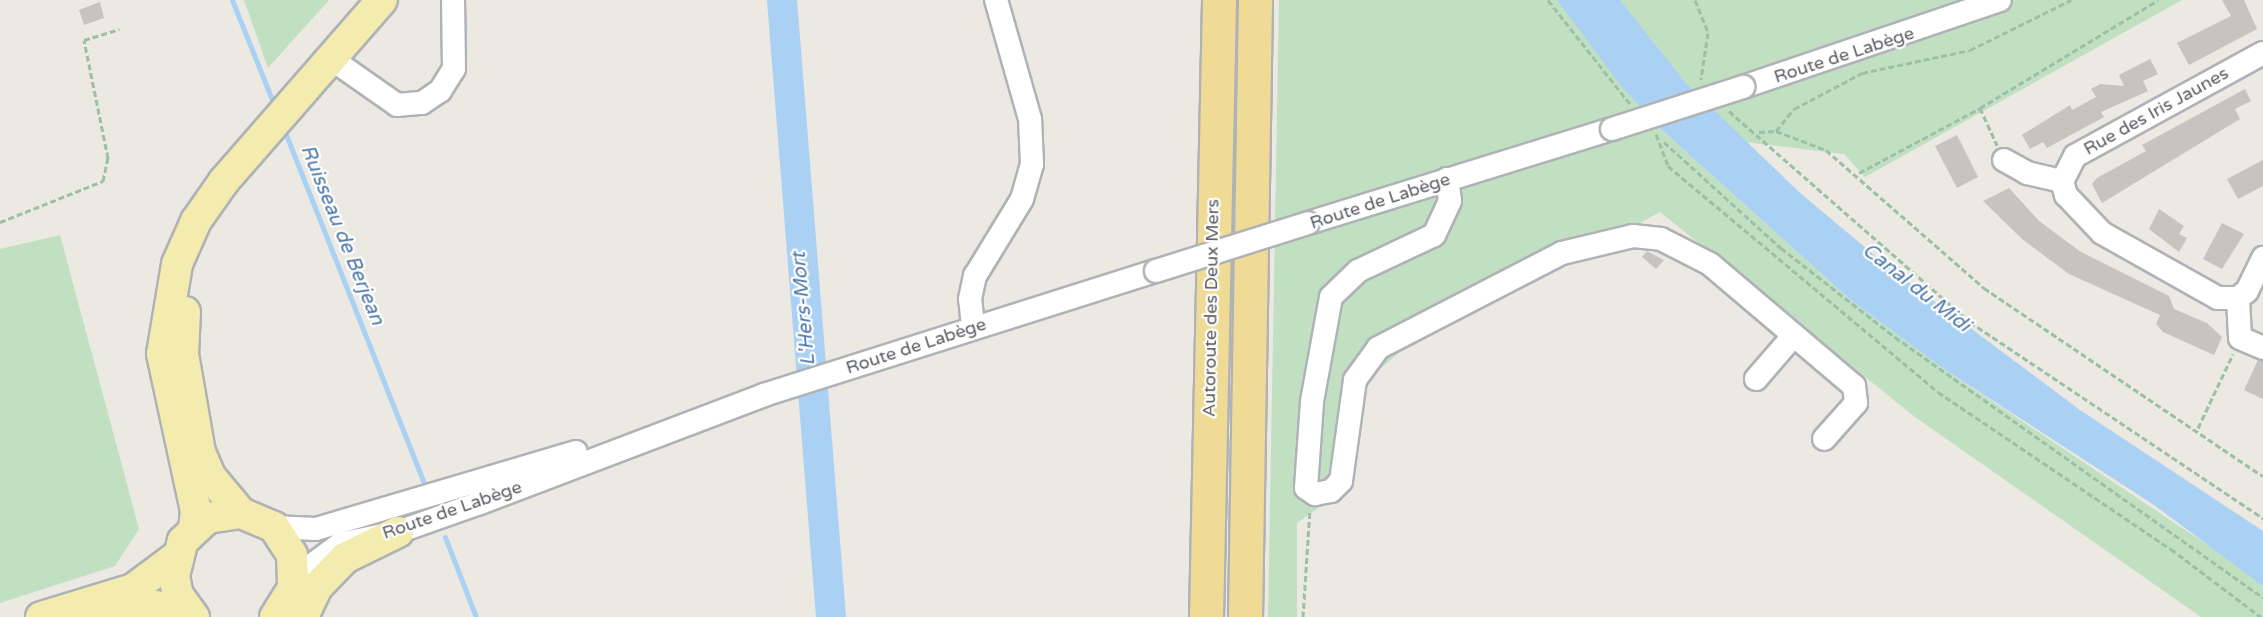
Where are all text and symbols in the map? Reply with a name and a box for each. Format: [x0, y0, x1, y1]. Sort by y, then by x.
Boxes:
street label: Route de Labège [1771, 22, 1917, 88]
street label: Rue des Iris Jaunes [2080, 62, 2232, 160]
water label: Ruisseau de Berjean [295, 141, 389, 329]
street label: Route de Labège [1307, 168, 1453, 234]
street label: Autoroute des Deux Mers [1198, 199, 1224, 417]
water label: Canal du Midi [1857, 238, 1975, 338]
water label: L'Hers-Mort [787, 251, 821, 367]
street label: Route de Labège [843, 313, 989, 379]
street label: Route de Labège [379, 476, 525, 544]

